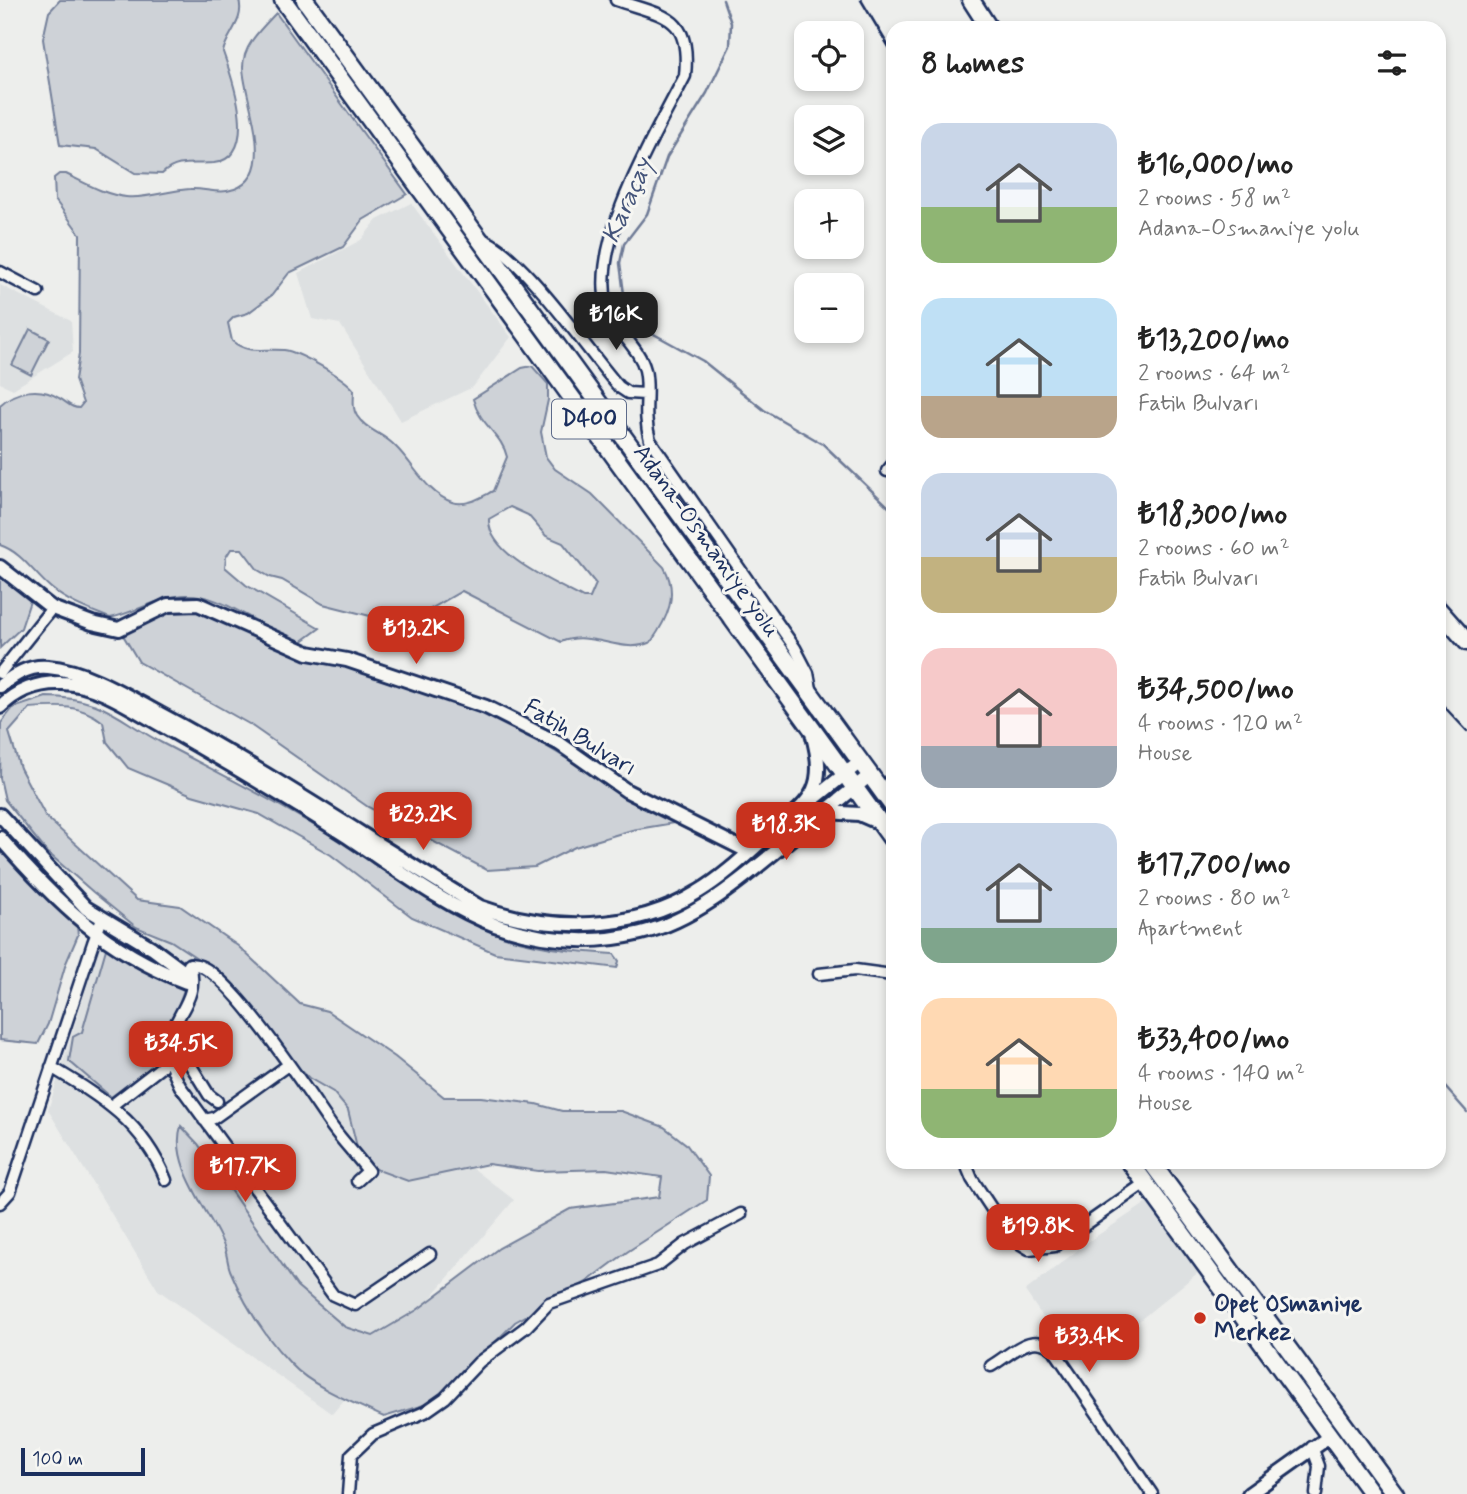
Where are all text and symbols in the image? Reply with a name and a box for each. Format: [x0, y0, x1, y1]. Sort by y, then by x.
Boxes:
map controls [794, 21, 864, 343]
button: locate [794, 21, 864, 91]
text: 8 homes [921, 44, 1024, 83]
icon: filters [1373, 44, 1411, 82]
button: layers [794, 105, 864, 175]
text: ₺16,000/mo [1138, 145, 1293, 184]
icon: home [977, 151, 1061, 235]
water label: Karaçay [594, 152, 662, 249]
text: 2 rooms · 58 m² [1138, 184, 1291, 214]
button: + [794, 189, 864, 259]
text: Adana-Osmaniye yolu [1138, 214, 1360, 244]
button: − [794, 273, 864, 343]
pin: ₺16K [575, 292, 657, 352]
text: ₺16K [590, 300, 642, 330]
text: ₺13,200/mo [1138, 320, 1289, 359]
icon: home [977, 326, 1061, 410]
text: 2 rooms · 64 m² [1138, 359, 1290, 389]
text: Fatih Bulvarı [1138, 389, 1259, 419]
road number: D400 [552, 400, 626, 438]
street label: Adana-Osmaniye yolu [625, 438, 787, 644]
text: ₺18,300/mo [1138, 495, 1287, 534]
icon: home [977, 501, 1061, 585]
text: 2 rooms · 60 m² [1138, 534, 1290, 564]
text: Fatih Bulvarı [1138, 564, 1259, 594]
pin: ₺13.2K [359, 606, 473, 666]
text: ₺13.2K [383, 614, 449, 644]
text: ₺34,500/mo [1138, 670, 1294, 709]
icon: home [977, 676, 1061, 760]
street label: Fatih Bulvarı [518, 692, 642, 784]
text: 4 rooms · 120 m² [1138, 709, 1303, 739]
text: House [1138, 739, 1192, 769]
pin: ₺23.2K [366, 792, 480, 852]
text: ₺23.2K [390, 800, 456, 830]
pin: ₺18.3K [729, 802, 843, 862]
text: ₺18.3K [752, 810, 820, 840]
text: ₺17,700/mo [1138, 845, 1291, 884]
icon: home [977, 851, 1061, 935]
text: 2 rooms · 80 m² [1138, 884, 1291, 914]
text: Apartment [1138, 914, 1243, 944]
text: ₺33,400/mo [1138, 1020, 1289, 1059]
pin: ₺34.5K [124, 1021, 238, 1081]
icon: home [977, 1026, 1061, 1110]
text: ₺34.5K [145, 1029, 217, 1059]
text: 4 rooms · 140 m² [1138, 1059, 1305, 1089]
text: House [1138, 1089, 1192, 1119]
pin: ₺17.7K [188, 1144, 302, 1204]
text: ₺17.7K [210, 1152, 280, 1182]
pin: ₺19.8K [981, 1204, 1095, 1264]
text: ₺19.8K [1002, 1212, 1074, 1242]
place label: Opet Osmaniye Merkez [1214, 1289, 1363, 1348]
marker: Opet Osmaniye Merkez [1192, 1310, 1208, 1326]
pin: ₺33.4K [1032, 1314, 1146, 1374]
text: ₺33.4K [1055, 1322, 1123, 1352]
scale bar [21, 1445, 145, 1477]
text: 100 m [32, 1447, 83, 1472]

